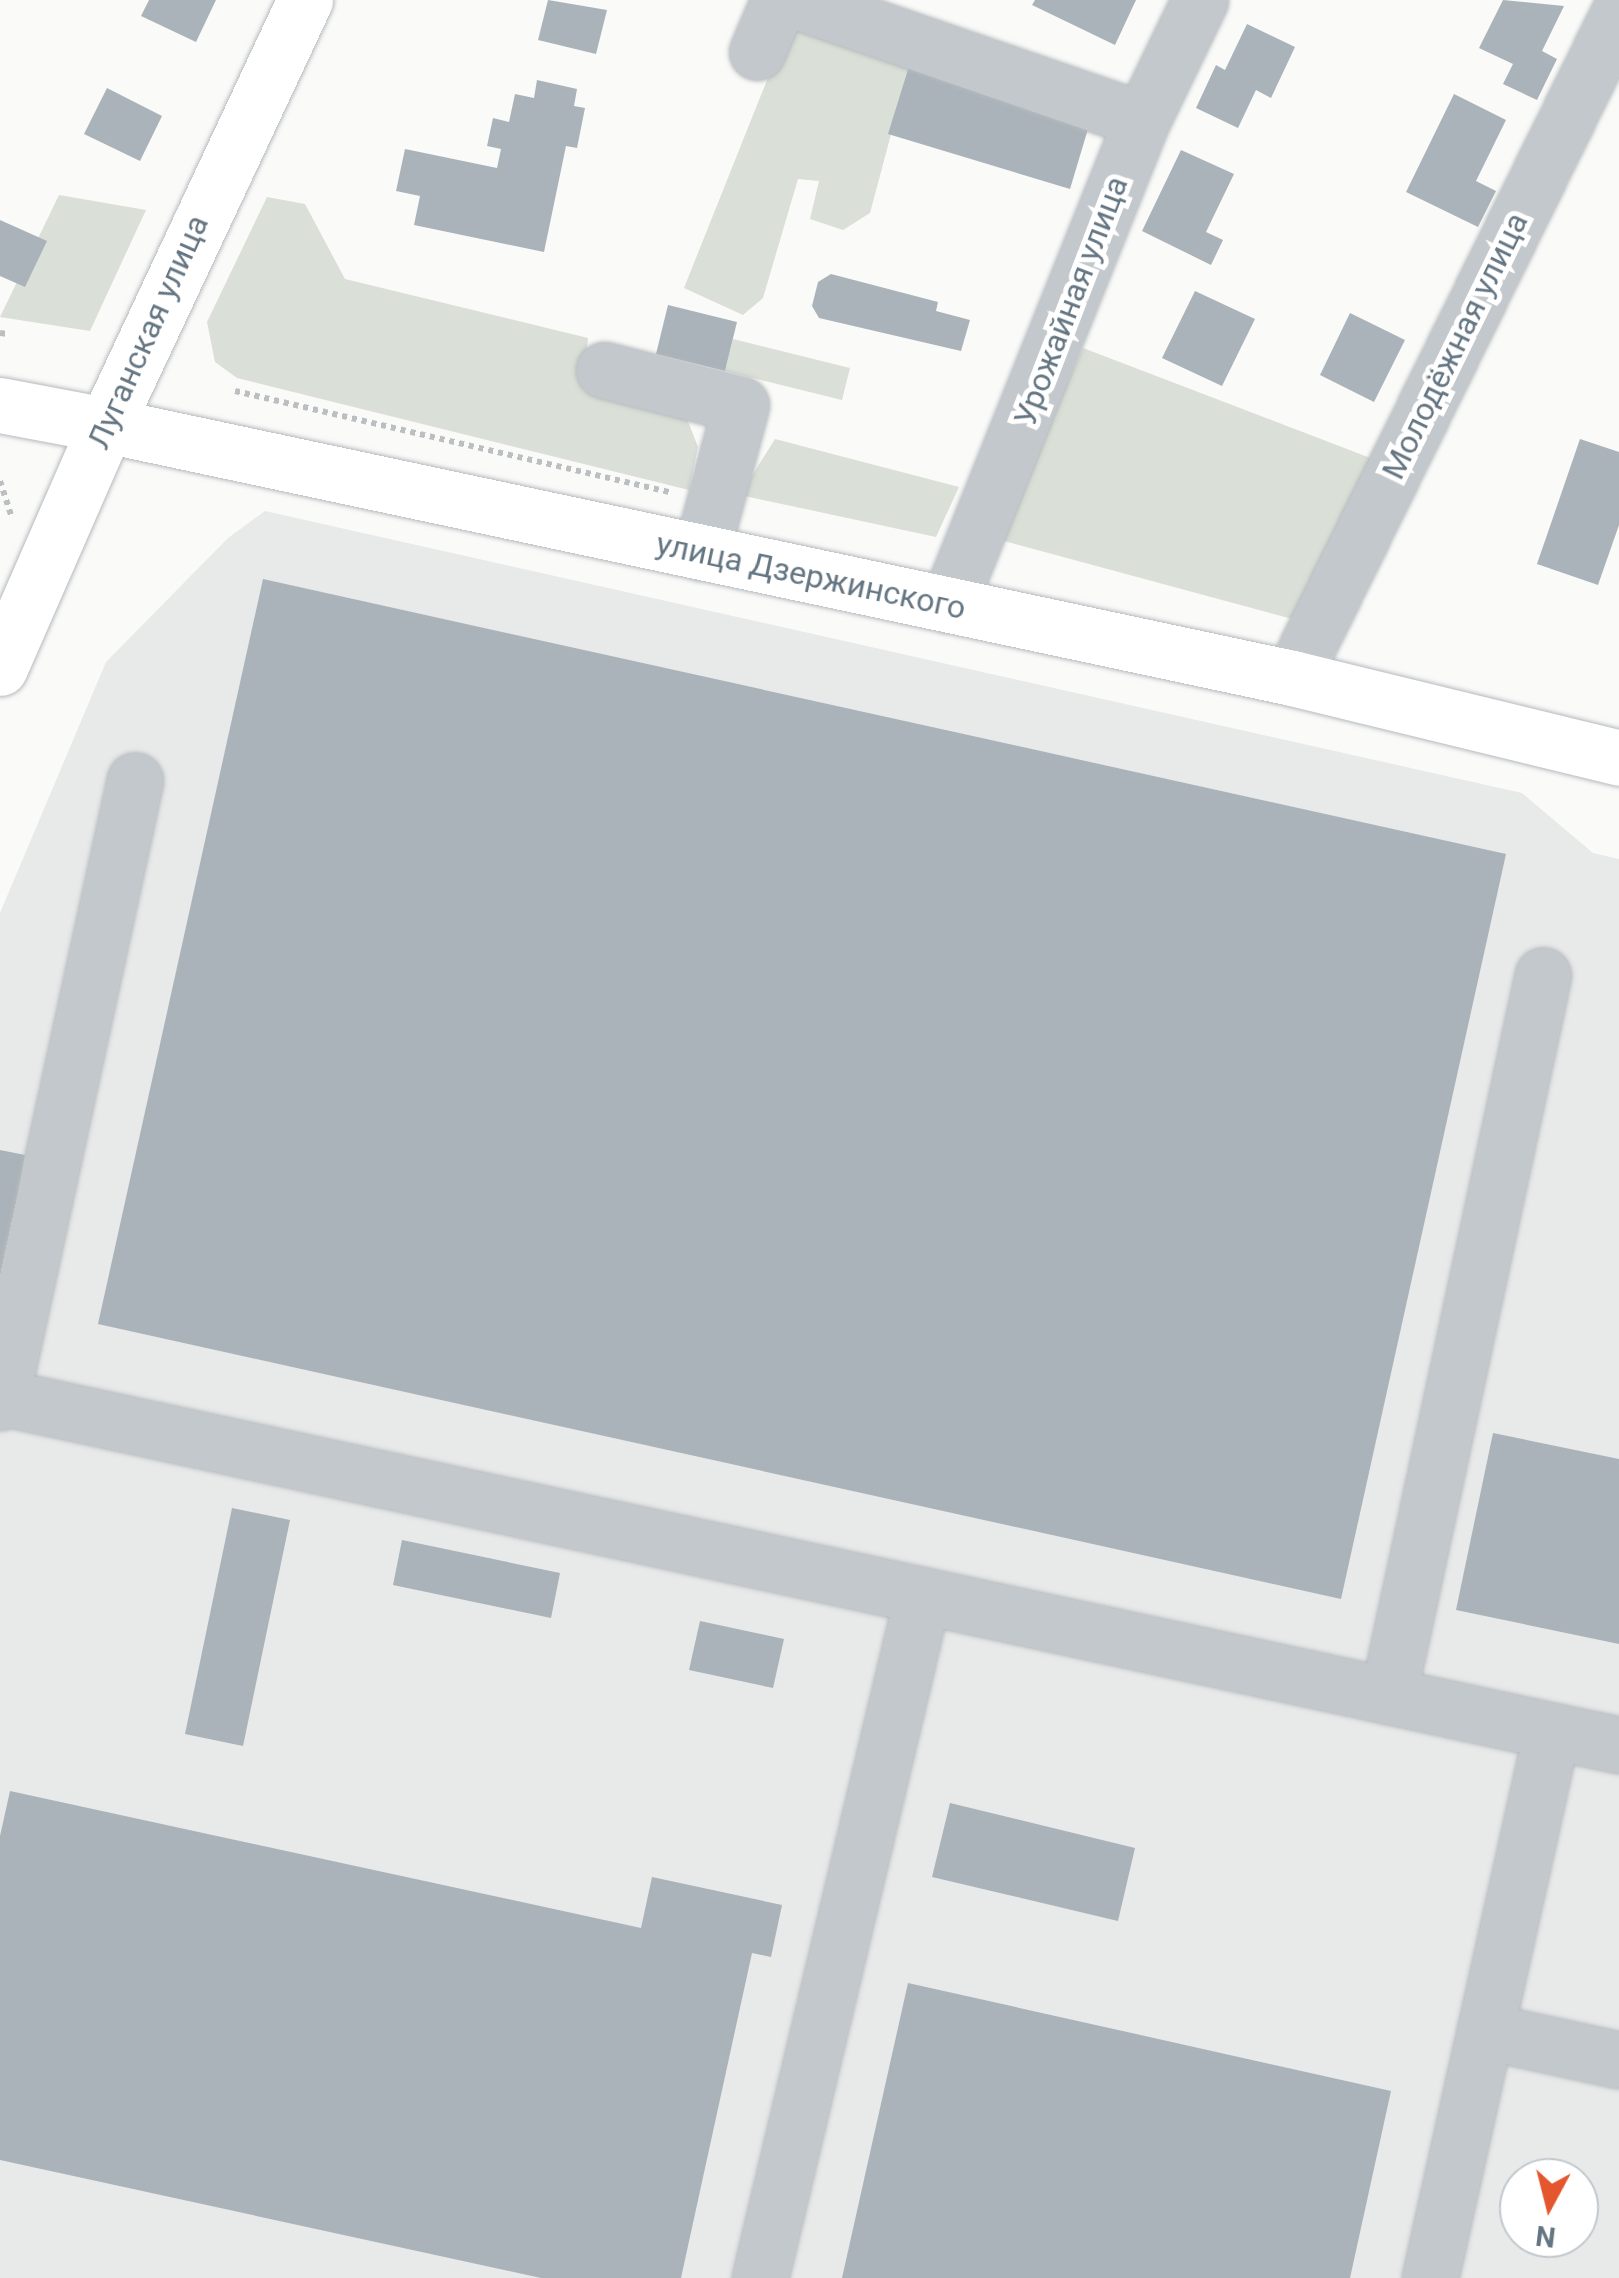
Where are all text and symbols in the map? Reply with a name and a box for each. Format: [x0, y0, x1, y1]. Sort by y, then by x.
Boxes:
street label: Урожайная улица [1006, 171, 1136, 431]
street label: Молодёжная улица [1374, 207, 1536, 485]
street label: Луганская улица [79, 209, 217, 455]
street label: улица Дзержинского [653, 524, 969, 628]
north arrow [1499, 2158, 1599, 2258]
text: N [1534, 2219, 1557, 2254]

